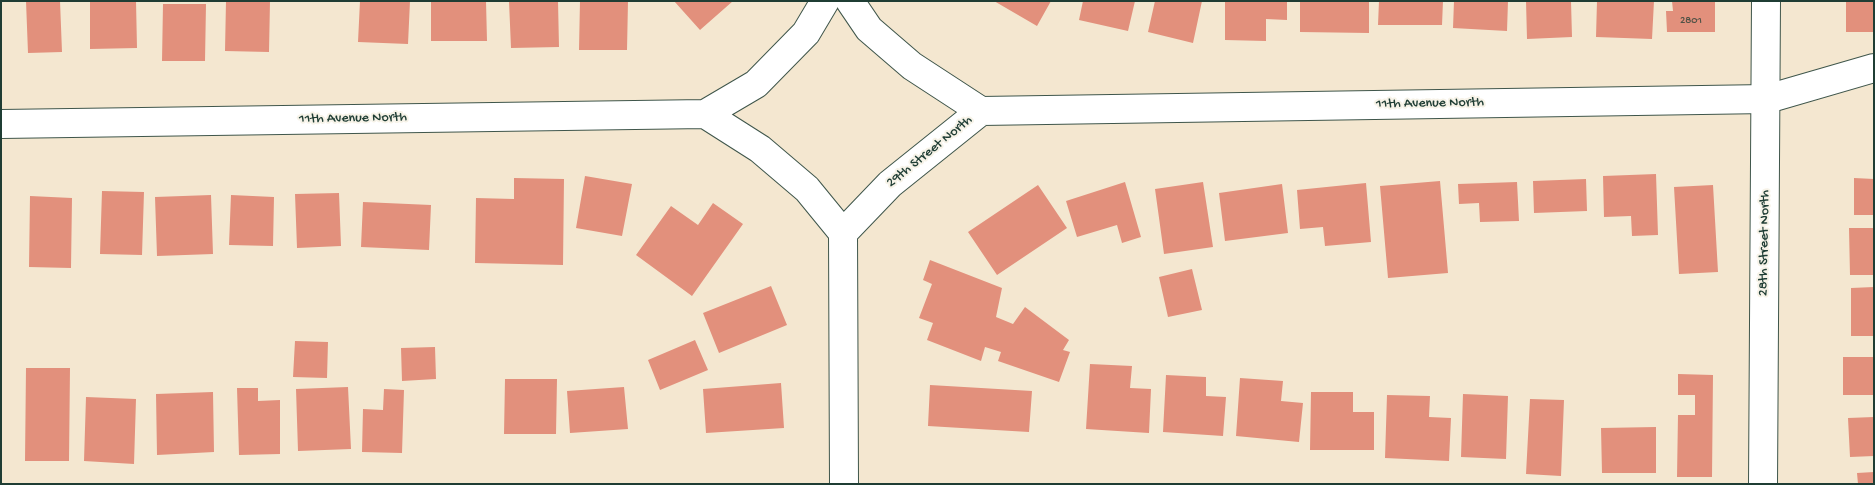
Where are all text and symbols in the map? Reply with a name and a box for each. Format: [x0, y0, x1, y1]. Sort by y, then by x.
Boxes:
house number: 2801 [1680, 14, 1702, 28]
street label: 11th Avenue North [1376, 95, 1484, 113]
street label: 11th Avenue North [299, 110, 407, 128]
street label: 29th Street North [884, 112, 976, 192]
street label: 28th Street North [1756, 190, 1774, 296]

